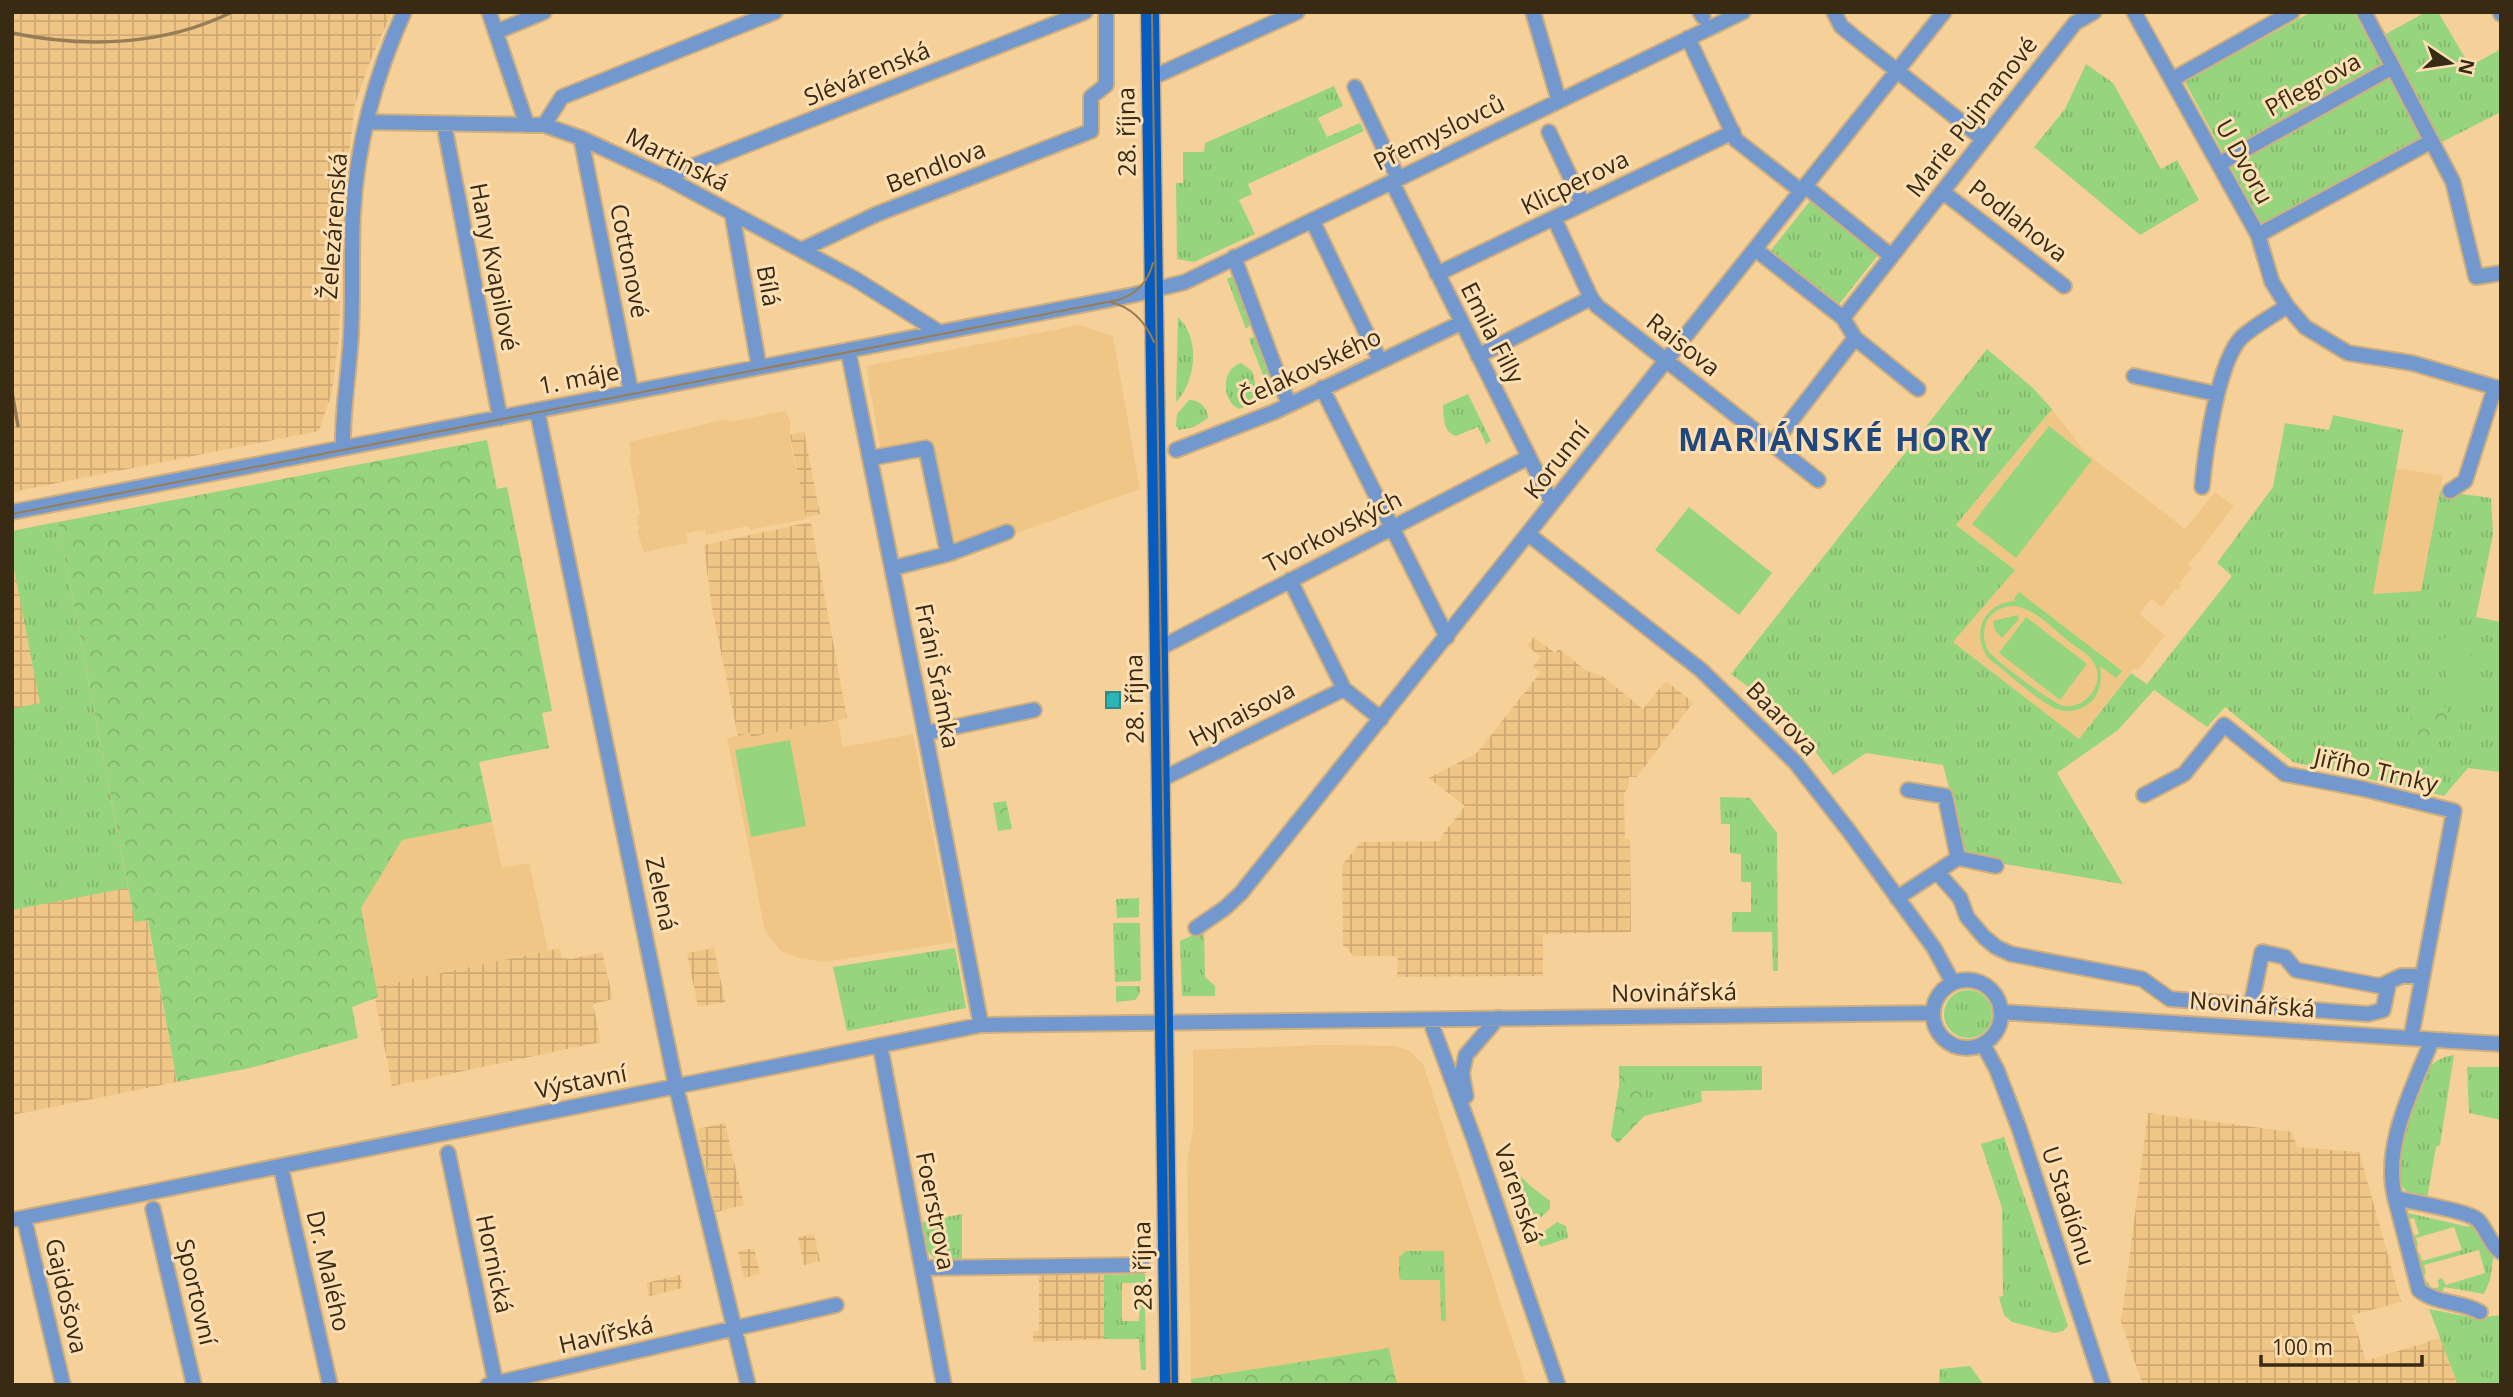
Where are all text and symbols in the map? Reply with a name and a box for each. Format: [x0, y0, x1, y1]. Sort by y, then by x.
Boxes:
north arrow [2415, 28, 2485, 98]
street label: Marie Pujmanové [1898, 29, 2044, 203]
street label: Slévárenská [798, 32, 934, 113]
street label: Pflegrova [2259, 44, 2366, 123]
text: N [2452, 56, 2481, 77]
street label: Přemyslovců [1367, 86, 1509, 178]
street label: 28. října [1108, 87, 1143, 177]
street label: U Dvoru [2209, 113, 2282, 210]
street label: Martinská [621, 119, 735, 199]
street label: Bendlova [881, 132, 990, 200]
street label: Klicperova [1515, 141, 1634, 222]
street label: Železárenská [311, 152, 354, 300]
street label: Podlahova [1962, 171, 2075, 269]
street label: Hany Kvapilové [463, 180, 528, 354]
street label: Cottonové [603, 201, 658, 321]
street label: Bílá [750, 263, 789, 309]
street label: Emila Filly [1454, 276, 1533, 390]
street label: Raisova [1640, 305, 1728, 383]
street label: Čelakovského [1233, 319, 1386, 414]
street label: 1. máje [536, 354, 622, 401]
street label: Korunní [1515, 414, 1597, 505]
district label: MARIÁNSKÉ HORY [1678, 417, 1994, 460]
street label: Tvorkovských [1258, 482, 1407, 580]
street label: Fráni Šrámka [908, 600, 969, 751]
street label: 28. října [1116, 654, 1151, 744]
street label: Hynaisova [1183, 672, 1300, 753]
street label: Baarova [1739, 673, 1827, 762]
street label: Jiřího Trnky [2309, 739, 2442, 800]
street label: Zelená [639, 854, 686, 934]
street label: Novinářská [1611, 974, 1737, 1009]
street label: Novinářská [2188, 983, 2316, 1024]
street label: Výstavní [532, 1055, 630, 1106]
street label: Varenská [1487, 1139, 1552, 1248]
street label: U Stadiónu [2035, 1142, 2104, 1269]
street label: Foerstrova [909, 1149, 964, 1273]
street label: Dr. Malého [300, 1207, 359, 1334]
street label: Hornická [469, 1211, 522, 1316]
street label: 28. října [1124, 1221, 1159, 1311]
street label: Gajdošova [38, 1235, 97, 1356]
street label: Sportovní [169, 1235, 226, 1349]
street label: Havířská [555, 1307, 656, 1360]
scale bar [2261, 1324, 2422, 1368]
text: 100 m [2272, 1333, 2333, 1361]

